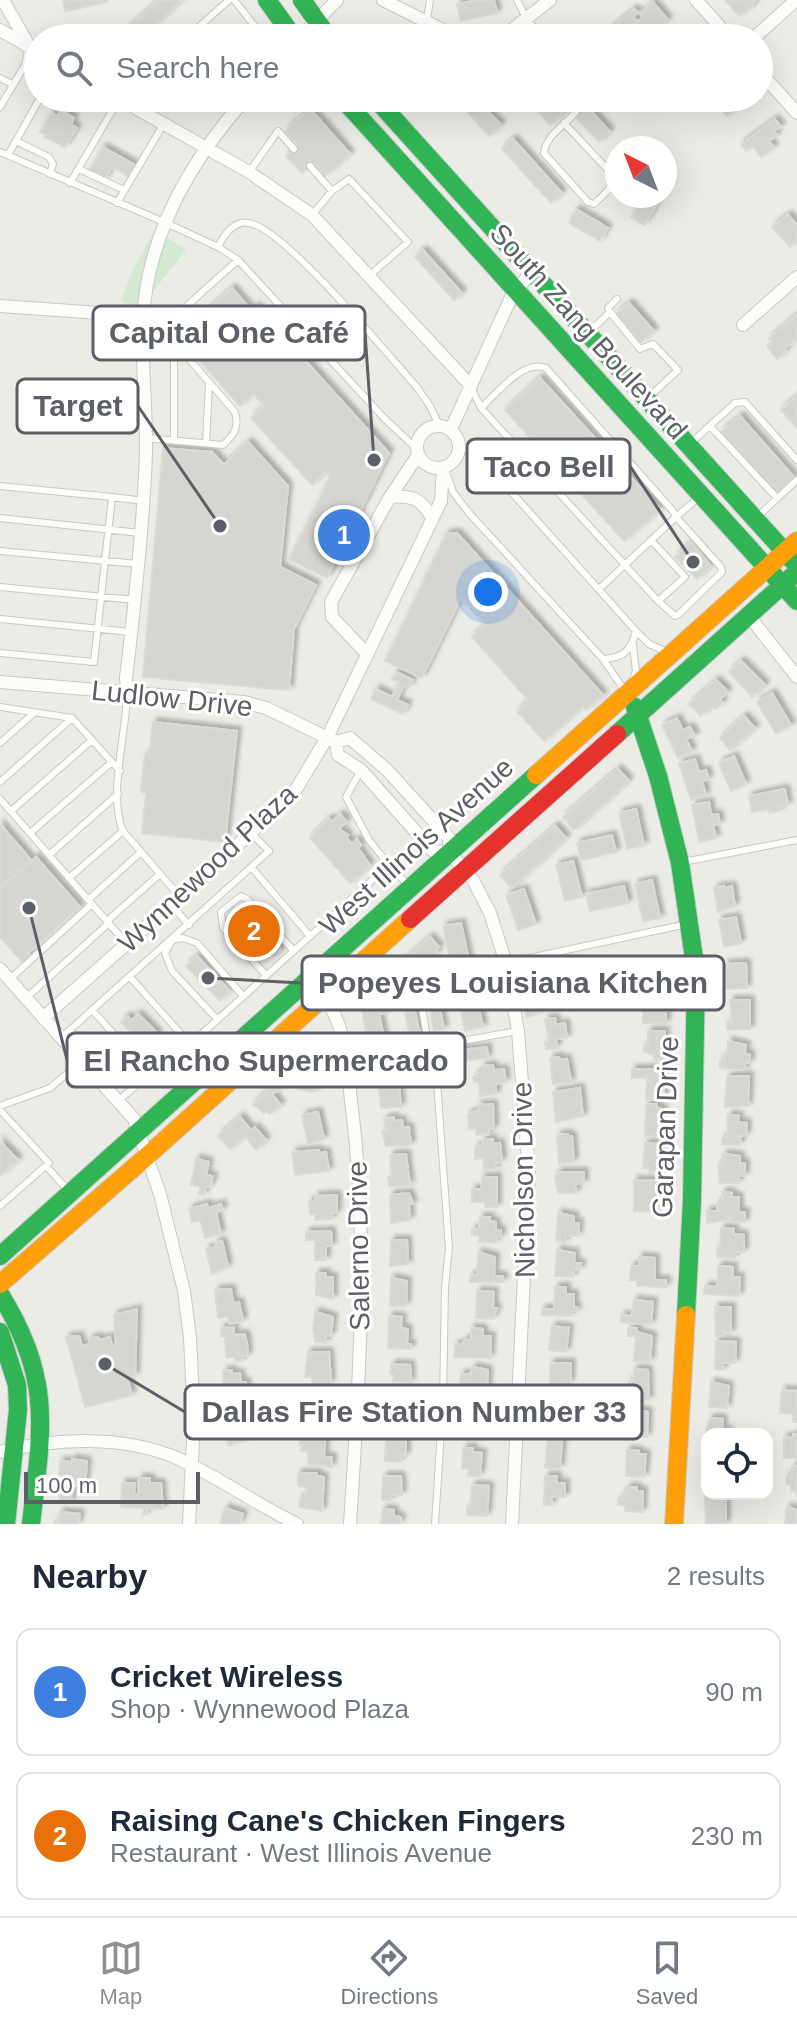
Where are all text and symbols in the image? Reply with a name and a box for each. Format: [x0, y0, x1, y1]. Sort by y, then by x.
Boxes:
search box [24, 24, 773, 112]
icon: search [52, 46, 96, 90]
text: Search here [116, 51, 279, 84]
north arrow [605, 136, 677, 208]
street label: South Zang Boulevard [484, 217, 693, 445]
callout: Capital One Café [93, 306, 365, 360]
text: Capital One Café [109, 316, 349, 349]
callout: Target [17, 379, 138, 433]
text: Target [33, 389, 123, 422]
callout: Taco Bell [467, 439, 630, 493]
text: Taco Bell [483, 450, 615, 483]
pin: 1 [318, 505, 370, 565]
your location [468, 572, 508, 612]
street label: Ludlow Drive [90, 675, 254, 722]
street label: West Illinois Avenue [313, 751, 519, 941]
street label: Wynnewood Plaza [112, 778, 303, 959]
pin: 2 [228, 901, 280, 961]
callout: Popeyes Louisiana Kitchen [302, 956, 724, 1010]
text: Popeyes Louisiana Kitchen [318, 966, 708, 999]
callout: El Rancho Supermercado [67, 1033, 465, 1087]
street label: Garapan Drive [647, 1035, 684, 1219]
text: El Rancho Supermercado [83, 1044, 449, 1077]
street label: Nicholson Drive [506, 1082, 541, 1278]
street label: Salerno Drive [342, 1161, 375, 1331]
callout: Dallas Fire Station Number 33 [185, 1385, 642, 1439]
text: Dallas Fire Station Number 33 [201, 1395, 627, 1428]
map controls [701, 1428, 773, 1500]
button: locate [701, 1428, 773, 1500]
scale bar [24, 1468, 200, 1504]
text: 100 m [36, 1473, 97, 1498]
text: Nearby [32, 1557, 147, 1595]
text: 2 results [667, 1561, 765, 1591]
text: Cricket Wireless [110, 1660, 343, 1693]
text: 1 [53, 1677, 67, 1707]
text: 90 m [705, 1677, 763, 1707]
text: Shop · Wynnewood Plaza [110, 1694, 409, 1724]
text: Raising Cane's Chicken Fingers [110, 1804, 566, 1837]
text: 2 [53, 1821, 67, 1851]
text: 230 m [691, 1821, 763, 1851]
text: Restaurant · West Illinois Avenue [110, 1838, 492, 1868]
tab: Map [99, 1936, 143, 2010]
tab: Directions [340, 1936, 438, 2010]
tab: Saved [636, 1936, 698, 2010]

